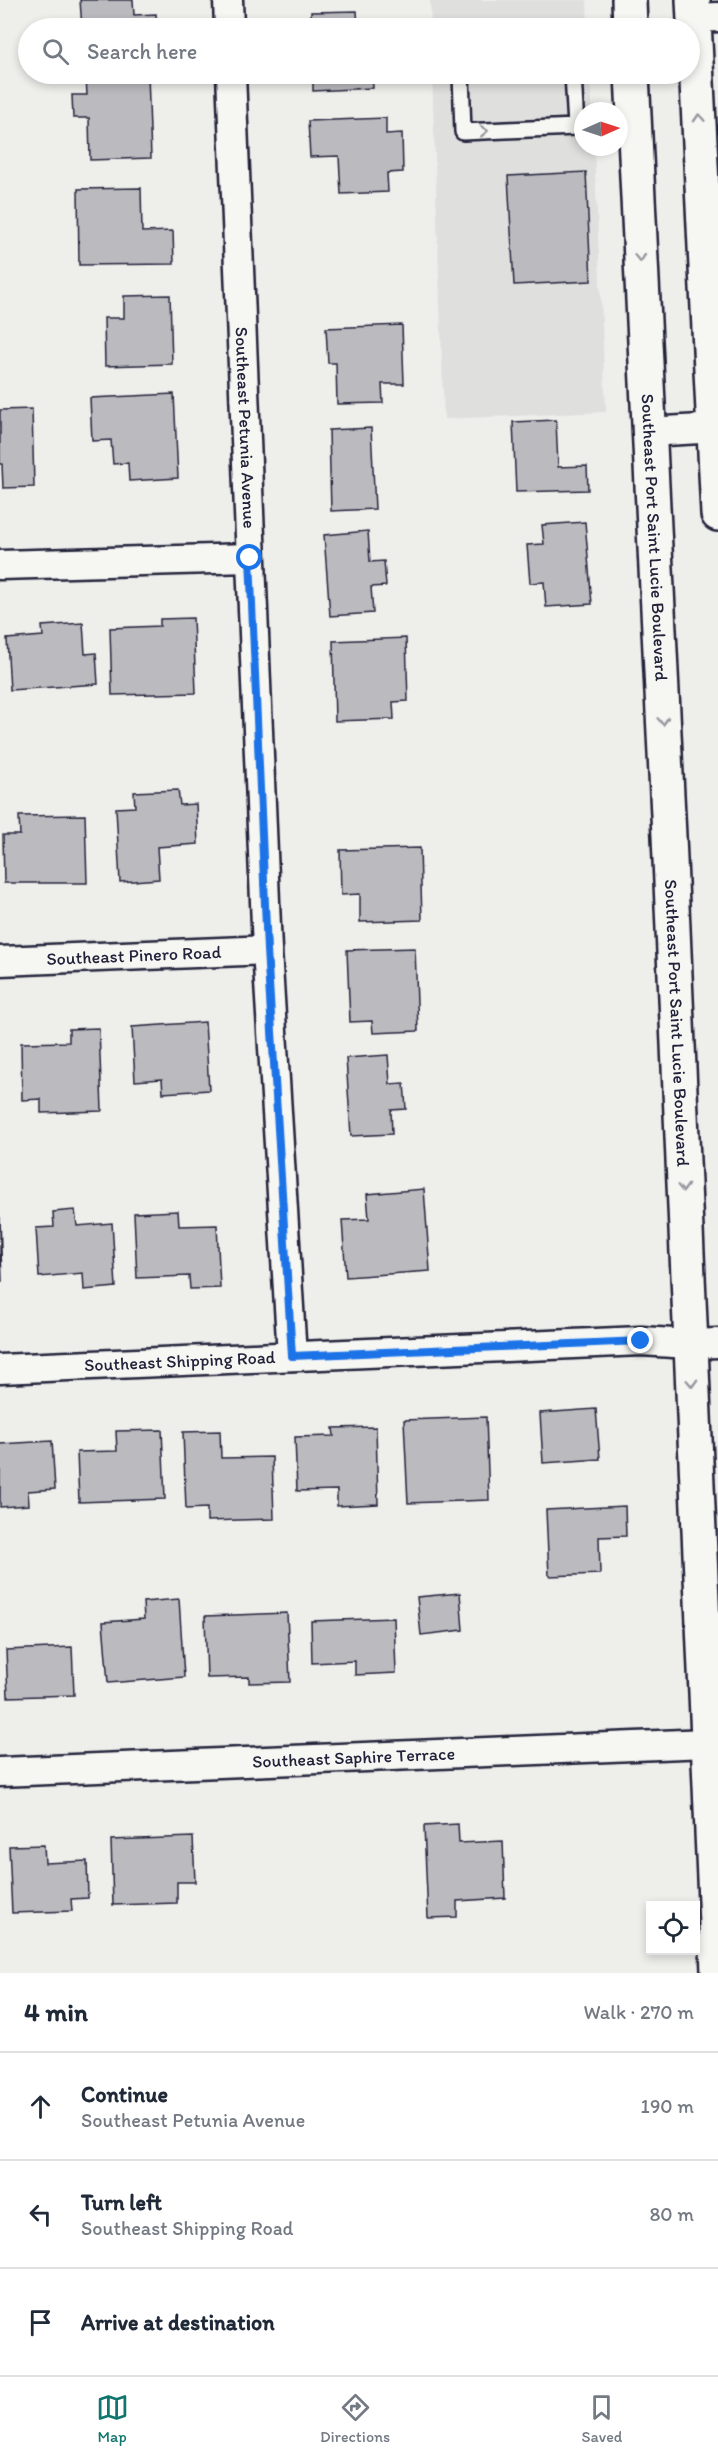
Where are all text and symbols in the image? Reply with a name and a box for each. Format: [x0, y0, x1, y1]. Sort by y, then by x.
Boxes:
search box [18, 18, 700, 84]
icon: search [39, 35, 72, 68]
text: Search here [87, 38, 197, 65]
north arrow [574, 102, 628, 156]
one-way arrow [693, 114, 706, 123]
one-way arrow [479, 125, 488, 138]
one-way arrow [634, 254, 647, 263]
street label: Southeast Petunia Avenue [230, 326, 261, 529]
street label: Southeast Port Saint Lucie Boulevard [637, 393, 672, 682]
route start [236, 544, 262, 570]
one-way arrow [657, 716, 670, 725]
street label: Southeast Port Saint Lucie Boulevard [660, 879, 694, 1167]
street label: Southeast Pinero Road [46, 941, 222, 970]
one-way arrow [677, 1184, 690, 1193]
route end [627, 1327, 653, 1353]
street label: Southeast Shipping Road [84, 1346, 276, 1376]
one-way arrow [685, 1379, 698, 1388]
street label: Southeast Saphire Terrace [252, 1742, 456, 1773]
map controls [646, 1901, 700, 1955]
button: locate [646, 1901, 700, 1955]
text: 4 min [24, 1996, 88, 2028]
text: Walk · 270 m [583, 2000, 694, 2024]
text: Continue [81, 2081, 168, 2108]
icon: ahead [24, 2090, 57, 2123]
text: 190 m [641, 2094, 694, 2118]
text: Southeast Petunia Avenue [81, 2108, 305, 2132]
text: Turn left [81, 2189, 162, 2216]
icon: left [24, 2198, 57, 2231]
text: 80 m [649, 2202, 694, 2226]
text: Southeast Shipping Road [81, 2216, 294, 2240]
icon: arrive [24, 2306, 57, 2339]
text: Arrive at destination [81, 2309, 275, 2336]
tab: Map [96, 2391, 129, 2446]
tab: Directions [320, 2391, 390, 2446]
tab: Saved [582, 2391, 622, 2446]

